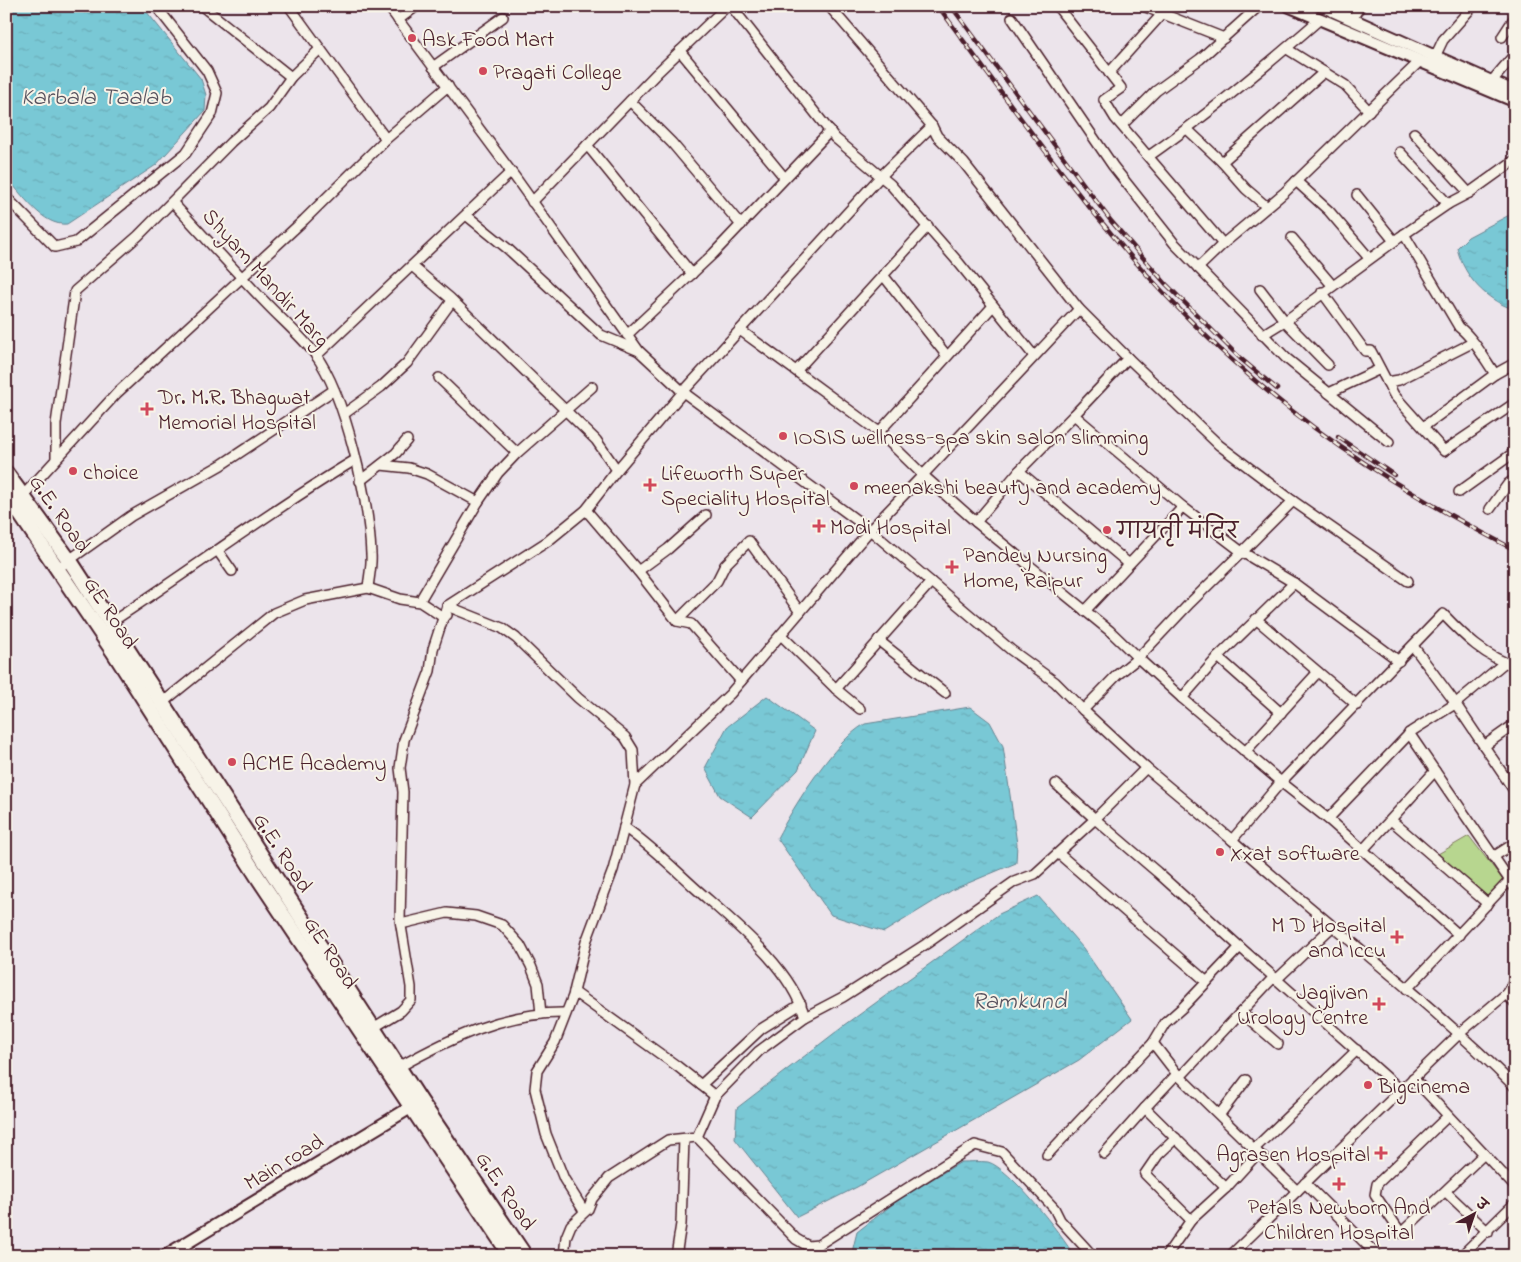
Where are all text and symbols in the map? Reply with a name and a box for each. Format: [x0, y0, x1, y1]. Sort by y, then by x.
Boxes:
place label: Ask Food Mart [422, 25, 555, 57]
marker: Ask Food Mart [406, 32, 418, 44]
place label: Pragati College [493, 58, 622, 91]
marker: Pragati College [477, 65, 489, 77]
water label: Karbala Taalab [21, 81, 172, 116]
street label: Shyam Mandir Marg [193, 202, 336, 357]
place label: Dr. M.R. Bhagwat Memorial Hospital [157, 383, 316, 440]
marker: Dr. M.R. Bhagwat Memorial Hospital [140, 402, 154, 416]
place label: IOSIS wellness-spa skin salon slimming [793, 423, 1149, 456]
marker: IOSIS wellness-spa skin salon slimming [777, 430, 789, 442]
place label: choice [83, 458, 138, 490]
place label: Lifeworth Super Speciality Hospital [661, 459, 830, 517]
marker: choice [67, 465, 79, 477]
street label: G.E. Road [20, 469, 97, 561]
place label: meenakshi beauty and academy [864, 473, 1161, 506]
marker: Lifeworth Super Speciality Hospital [643, 478, 657, 492]
marker: meenakshi beauty and academy [848, 480, 860, 492]
place label: Modi Hospital [830, 513, 951, 545]
place label: गायतृी मंदिर [1116, 513, 1239, 549]
marker: Modi Hospital [812, 519, 826, 533]
marker: गायतृी मंदिर [1101, 524, 1113, 536]
place label: Pandey Nursing Home, Raipur [963, 541, 1107, 598]
marker: Pandey Nursing Home, Raipur [945, 560, 959, 574]
street label: GE Road [74, 571, 145, 656]
place label: ACME Academy [242, 749, 387, 782]
marker: ACME Academy [226, 756, 238, 768]
street label: G.E. Road [244, 807, 319, 900]
place label: Xxat software [1230, 839, 1360, 871]
marker: Xxat software [1214, 846, 1226, 858]
street label: GE Road [294, 911, 365, 996]
place label: M D Hospital and Iccu [1271, 911, 1386, 968]
marker: M D Hospital and Iccu [1390, 930, 1404, 944]
place label: Jagjivan Urology Centre [1237, 978, 1368, 1036]
water label: Ramkund [972, 985, 1068, 1020]
marker: Jagjivan Urology Centre [1372, 997, 1386, 1011]
place label: Bigcinema [1377, 1072, 1470, 1105]
marker: Bigcinema [1362, 1079, 1374, 1091]
street label: Main road [239, 1127, 331, 1200]
place label: Agrasen Hospital [1216, 1140, 1370, 1173]
street label: G.E. Road [466, 1146, 543, 1238]
marker: Agrasen Hospital [1374, 1146, 1388, 1160]
marker: Petals Newborn And Children Hospital [1332, 1177, 1346, 1191]
north arrow [1448, 1190, 1498, 1240]
place label: Petals Newborn And Children Hospital [1248, 1193, 1430, 1250]
text: उ [1470, 1193, 1493, 1217]

